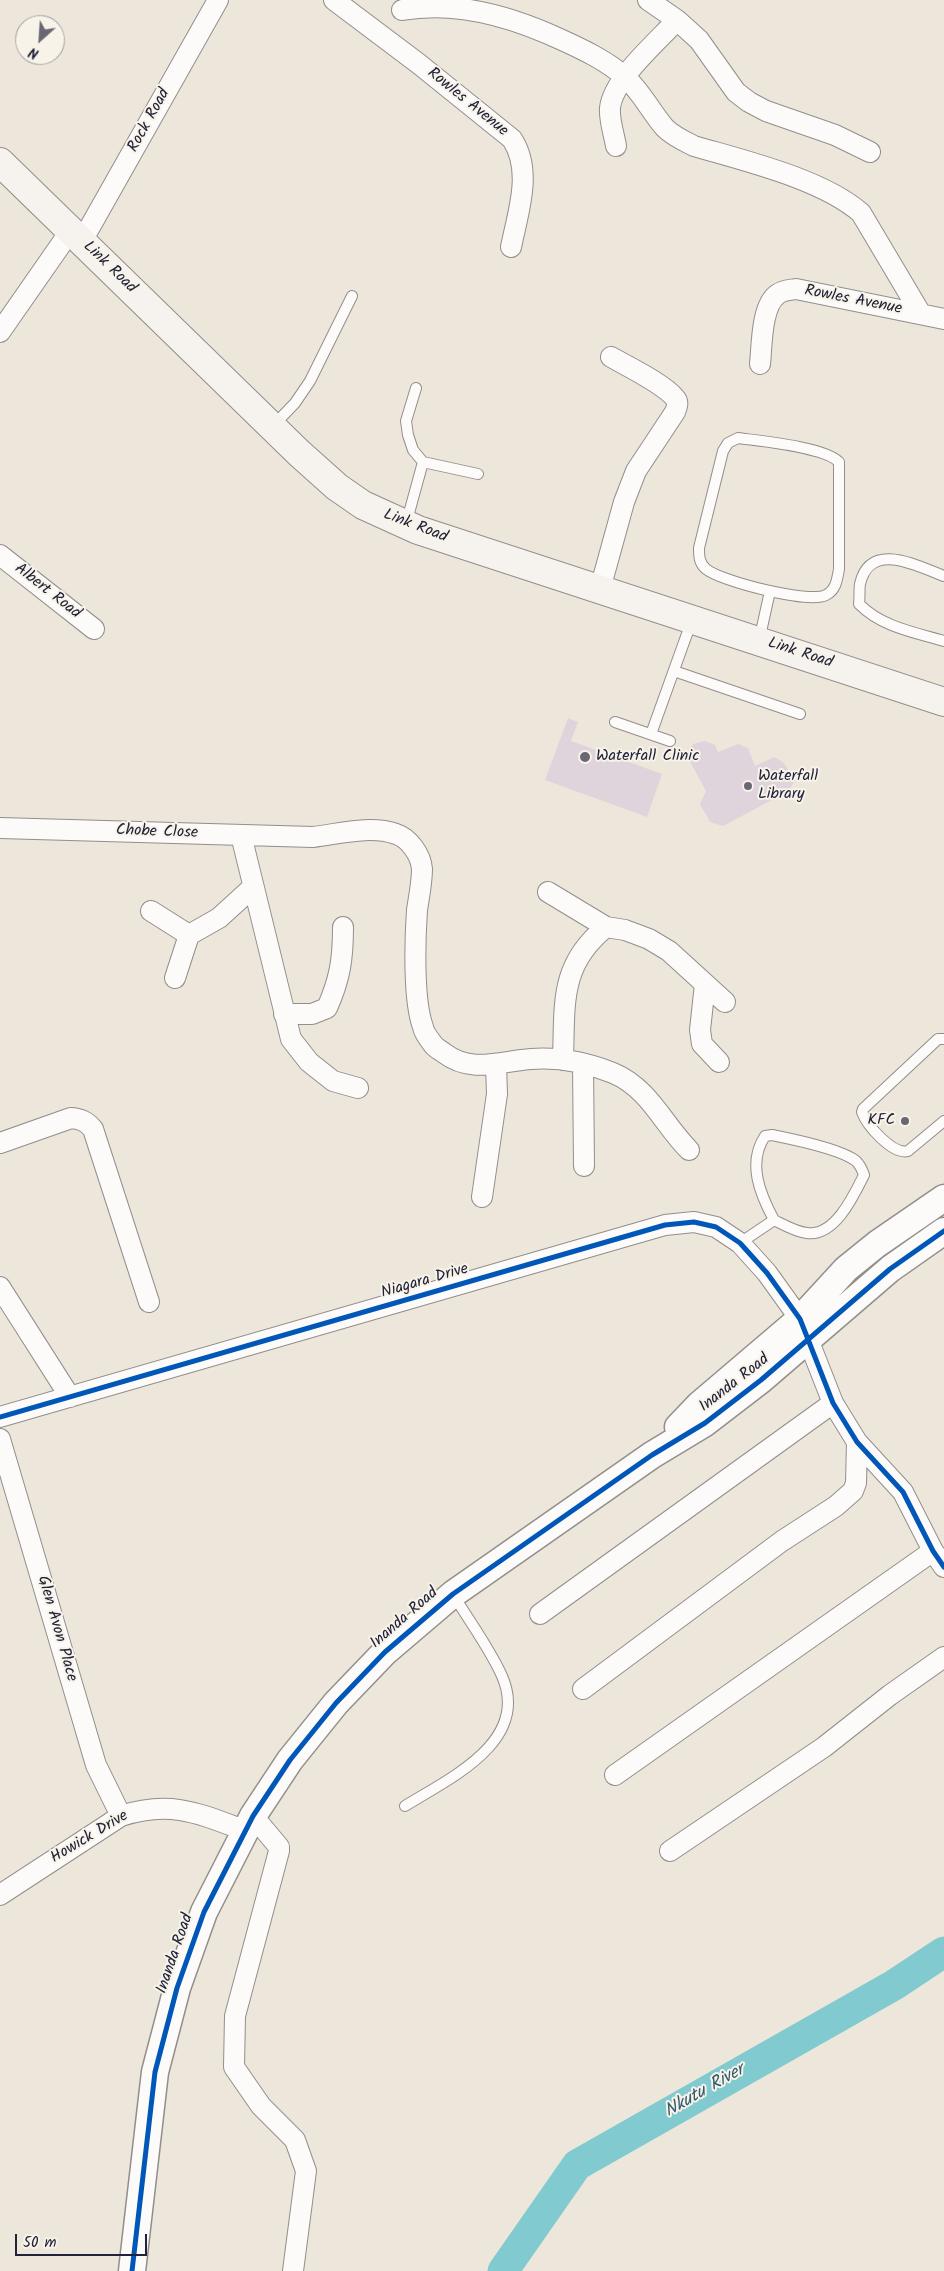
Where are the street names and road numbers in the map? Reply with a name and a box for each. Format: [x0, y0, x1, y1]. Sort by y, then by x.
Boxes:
street label: Rowles Avenue [423, 64, 511, 142]
street label: Rock Road [125, 86, 175, 156]
street label: Link Road [78, 238, 140, 298]
street label: Rowles Avenue [803, 282, 903, 320]
street label: Link Road [380, 506, 450, 548]
street label: Albert Road [10, 560, 84, 624]
street label: Link Road [765, 635, 835, 673]
street label: Chobe Close [116, 822, 198, 844]
street label: Niagara Drive [379, 1260, 471, 1304]
street label: Inanda Road [696, 1351, 774, 1417]
street label: Glen Avon Place [32, 1574, 80, 1684]
street label: Inanda Road [367, 1584, 443, 1654]
street label: Howick Drive [48, 1807, 132, 1869]
street label: Inanda Road [153, 1911, 199, 1997]

